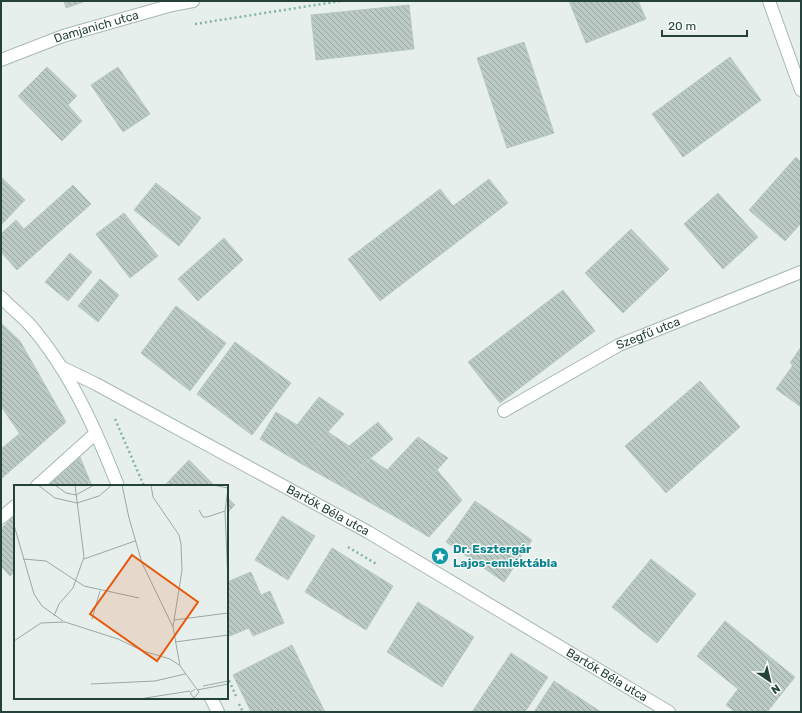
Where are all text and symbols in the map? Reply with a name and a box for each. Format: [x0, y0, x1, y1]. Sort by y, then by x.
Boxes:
street label: Damjanich utca [52, 8, 140, 46]
scale bar [662, 12, 747, 38]
text: 20 m [668, 19, 696, 33]
street label: Szegfű utca [614, 314, 682, 352]
street label: Bartók Béla utca [284, 482, 372, 538]
inset map [14, 485, 228, 699]
place label: Dr. Esztergár Lajos-emléktábla [453, 542, 557, 570]
place icon: Dr. Esztergár Lajos-emléktábla [430, 546, 450, 566]
street label: Bartók Béla utca [564, 645, 650, 705]
north arrow [750, 661, 790, 701]
text: N [768, 681, 782, 696]

